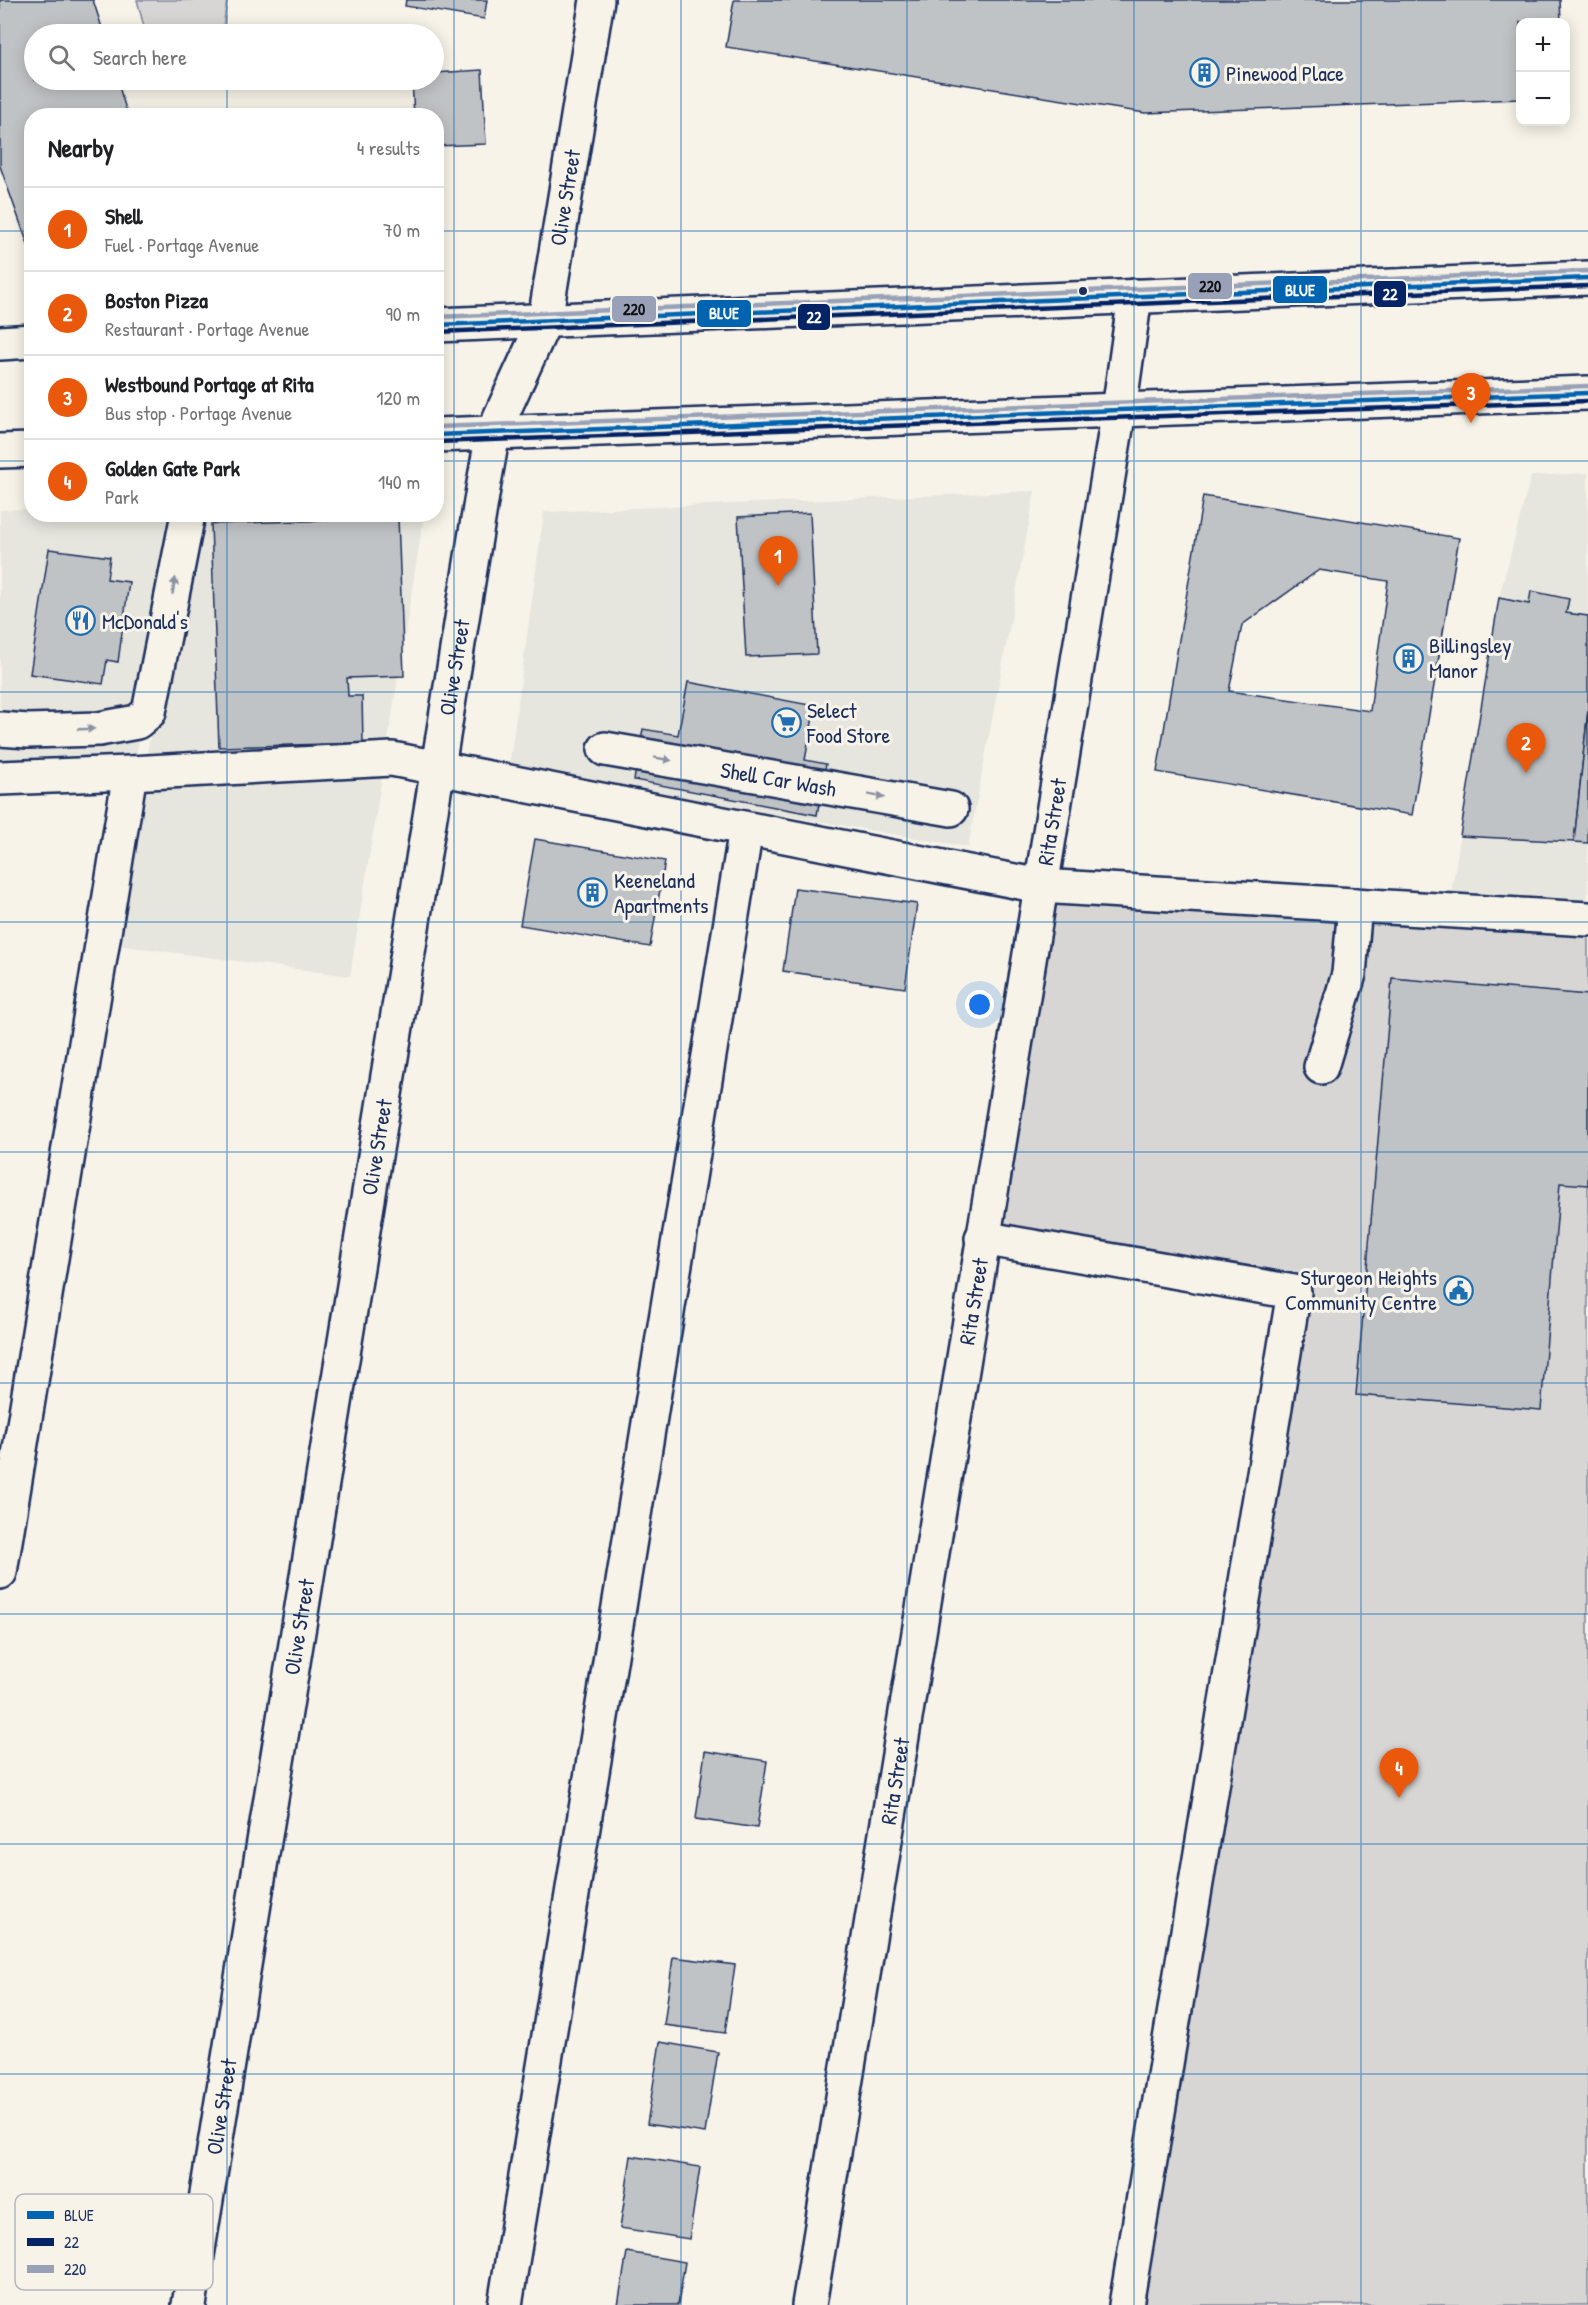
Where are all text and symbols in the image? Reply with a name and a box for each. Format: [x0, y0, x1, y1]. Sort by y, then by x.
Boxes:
map controls [1516, 18, 1570, 126]
button: + [1516, 18, 1570, 72]
search box [24, 24, 444, 90]
icon: search [45, 41, 78, 74]
text: Search here [93, 42, 187, 72]
building icon: Pinewood Place [1189, 57, 1221, 89]
place label: Pinewood Place [1226, 58, 1344, 88]
button: − [1516, 72, 1570, 126]
text: Nearby [48, 130, 114, 165]
text: 4 results [357, 134, 420, 161]
street label: Olive Street [542, 147, 588, 248]
text: Shell [105, 201, 143, 231]
text: 1 [64, 216, 71, 243]
text: 70 m [383, 216, 420, 243]
text: Fuel · Portage Avenue [105, 231, 259, 258]
line badge: 220 [1187, 272, 1233, 300]
text: 220 [1199, 275, 1221, 297]
line badge: BLUE [1272, 275, 1328, 304]
text: BLUE [1285, 279, 1316, 301]
line badge: 22 [1373, 280, 1407, 308]
text: 22 [1383, 283, 1398, 305]
text: Boston Pizza [105, 285, 208, 315]
unlabelled marker [1077, 285, 1089, 297]
line badge: 220 [611, 295, 657, 323]
text: 220 [623, 298, 645, 320]
line badge: BLUE [696, 299, 752, 328]
text: 2 [63, 300, 72, 327]
text: 90 m [386, 300, 420, 327]
text: BLUE [709, 302, 740, 324]
line badge: 22 [797, 303, 831, 331]
text: 22 [807, 306, 822, 328]
text: Restaurant · Portage Avenue [105, 315, 309, 342]
text: Westbound Portage at Rita [105, 369, 314, 399]
pin: 3 [1452, 374, 1490, 423]
text: 3 [63, 384, 72, 411]
text: 120 m [376, 384, 420, 411]
text: Bus stop · Portage Avenue [105, 399, 292, 426]
text: Golden Gate Park [105, 453, 240, 483]
text: 4 [64, 468, 71, 495]
text: 140 m [378, 468, 420, 495]
text: Park [105, 483, 138, 510]
pin: 1 [758, 536, 798, 586]
one-way arrow [170, 577, 179, 596]
restaurant icon: McDonald's [65, 605, 97, 637]
place label: McDonald's [102, 606, 188, 636]
street label: Olive Street [432, 617, 477, 718]
place label: Billingsley Manor [1429, 630, 1512, 685]
building icon: Billingsley Manor [1392, 642, 1424, 674]
place label: Select Food Store [806, 695, 891, 750]
supermarket icon: Select Food Store [770, 707, 802, 739]
one-way arrow [77, 724, 96, 734]
pin: 2 [1506, 724, 1546, 773]
street label: Shell Car Wash [718, 754, 839, 804]
one-way arrow [653, 755, 672, 764]
street label: Rita Street [1030, 776, 1074, 867]
one-way arrow [866, 792, 885, 801]
place label: Keeneland Apartments [614, 865, 709, 920]
building icon: Keeneland Apartments [577, 877, 609, 909]
your location [965, 990, 994, 1019]
street label: Olive Street [354, 1096, 399, 1197]
street label: Rita Street [951, 1255, 995, 1347]
place label: Sturgeon Heights Community Centre [1285, 1262, 1437, 1317]
public building icon: Sturgeon Heights Community Centre [1442, 1274, 1474, 1306]
street label: Olive Street [276, 1576, 321, 1677]
street label: Rita Street [873, 1735, 917, 1827]
pin: 4 [1380, 1748, 1418, 1798]
street label: Olive Street [199, 2056, 244, 2157]
legend [15, 2194, 213, 2290]
text: BLUE [64, 2204, 94, 2226]
text: 22 [64, 2231, 79, 2253]
text: 220 [64, 2258, 86, 2280]

